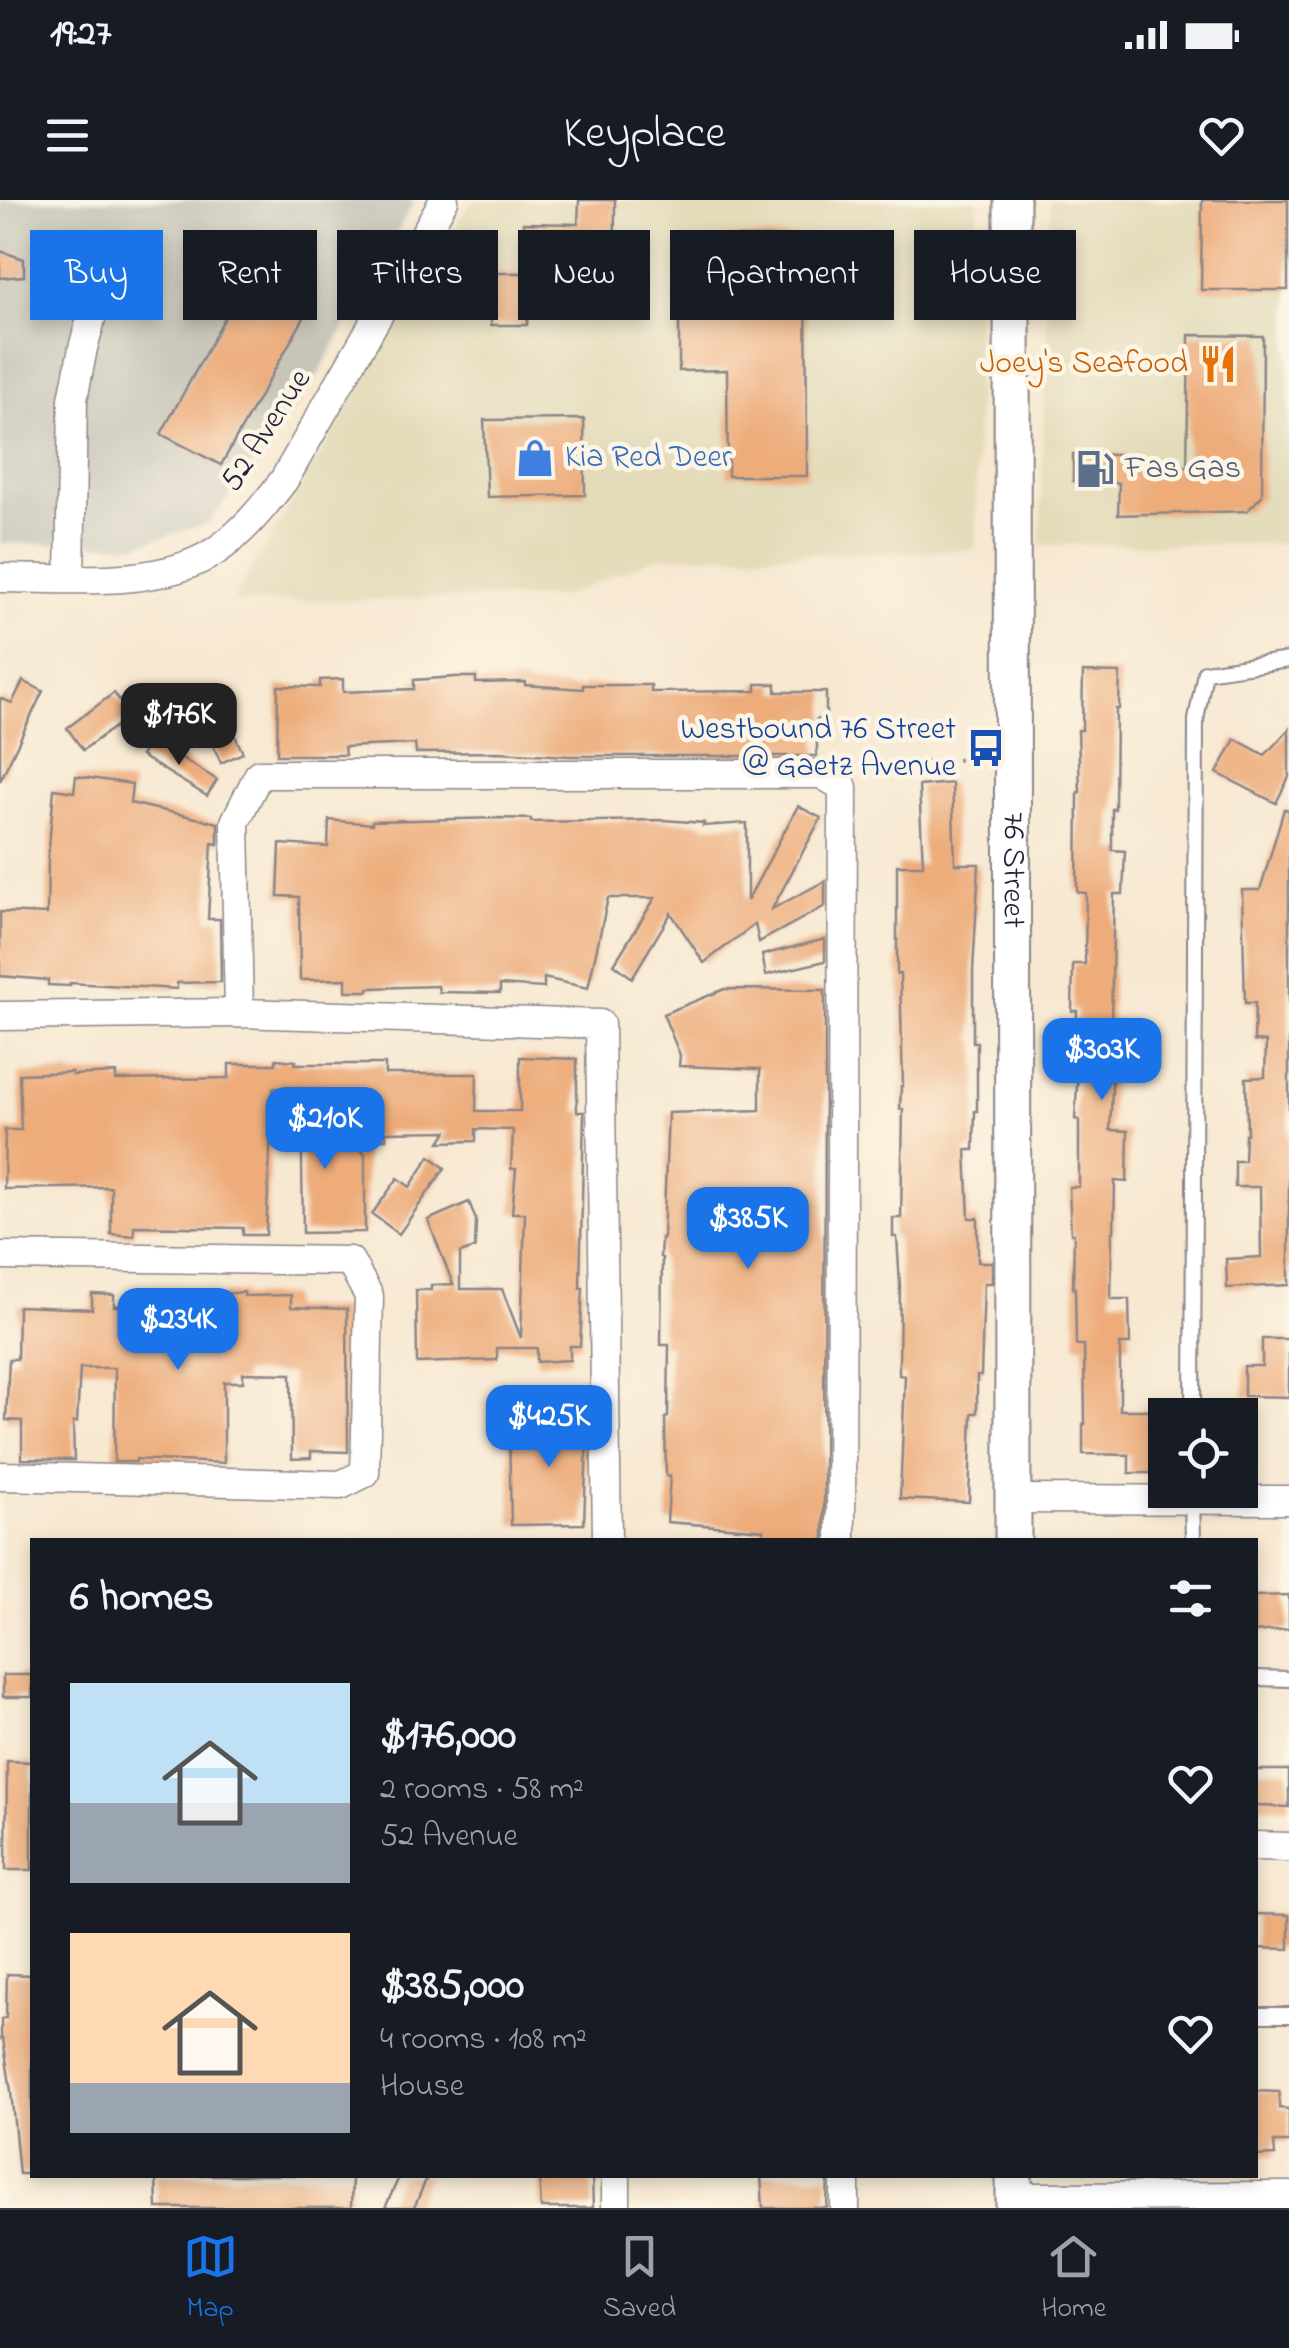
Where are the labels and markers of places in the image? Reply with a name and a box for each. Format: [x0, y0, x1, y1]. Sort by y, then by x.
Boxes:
place label: Joey's Seafood [980, 341, 1188, 388]
restaurant icon: Joey's Seafood [1197, 343, 1239, 385]
place label: Kia Red Deer [565, 435, 732, 482]
shop icon: Kia Red Deer [514, 437, 556, 479]
place label: Fas Gas [1124, 446, 1241, 493]
fuel station icon: Fas Gas [1074, 448, 1116, 490]
pin: $176K [109, 683, 249, 768]
place label: Westbound 76 Street @ Gaetz Avenue [680, 707, 957, 791]
bus stop icon: Westbound 76 Street @ Gaetz Avenue [965, 727, 1007, 769]
pin: $303K [1032, 1018, 1172, 1103]
pin: $210K [255, 1087, 395, 1172]
pin: $385K [678, 1187, 818, 1272]
pin: $234K [108, 1288, 248, 1373]
pin: $425K [479, 1385, 619, 1470]

